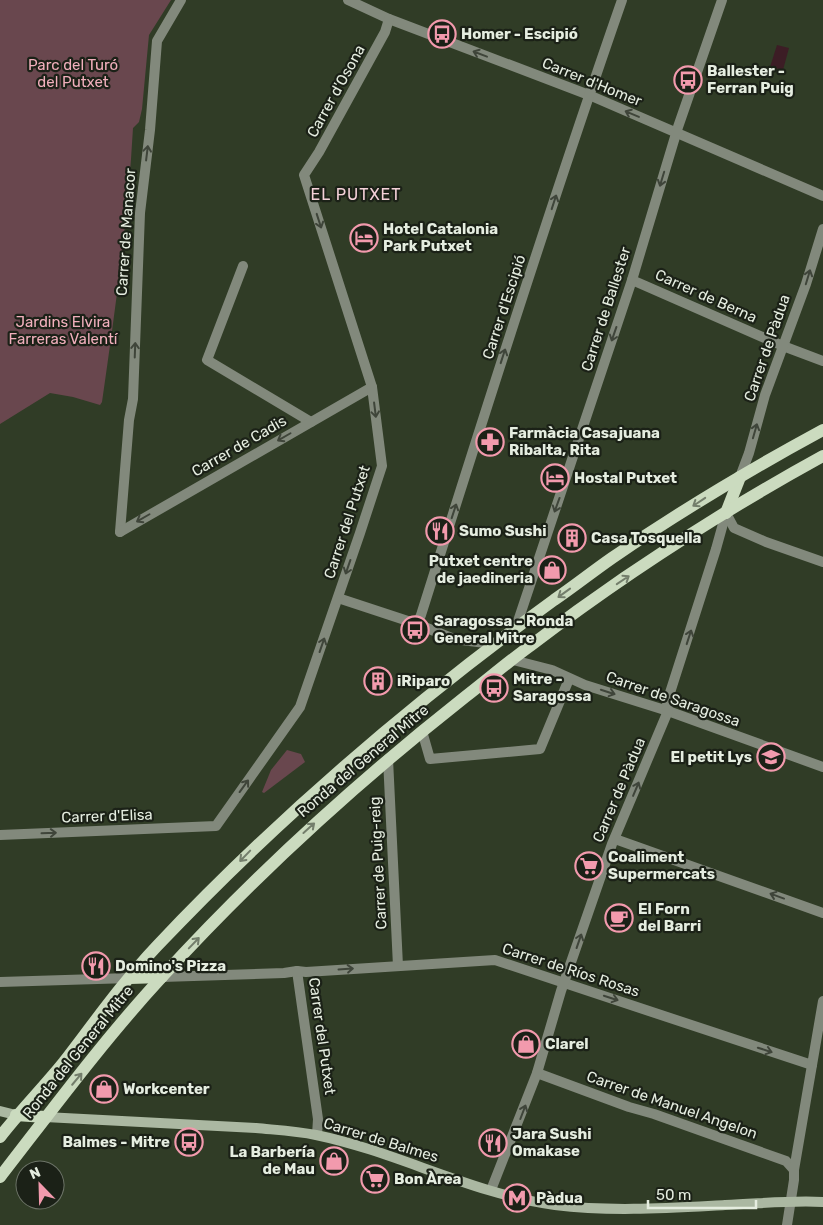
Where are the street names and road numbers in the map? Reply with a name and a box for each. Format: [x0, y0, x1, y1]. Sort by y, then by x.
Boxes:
street label: Carrer d'Osona [303, 42, 369, 140]
street label: Carrer d'Homer [540, 54, 645, 110]
street label: Carrer de Manacor [113, 167, 139, 297]
street label: Carrer de Ballester [577, 244, 635, 373]
street label: Carrer d'Escipió [479, 252, 529, 362]
street label: Carrer de Berna [652, 266, 760, 326]
street label: Carrer de Pàdua [740, 292, 794, 404]
street label: Carrer de Cadis [188, 411, 290, 480]
street label: Carrer del Putxet [320, 463, 374, 581]
street label: Carrer de Saragossa [604, 668, 742, 730]
street label: Ronda del General Mitre [294, 701, 432, 821]
street label: Carrer de Pàdua [589, 735, 649, 845]
street label: Carrer de Puig-reig [366, 796, 390, 930]
street label: Carrer d'Elisa [61, 805, 153, 827]
street label: Carrer de Ríos Rosas [500, 939, 642, 1001]
street label: Carrer del Putxet [305, 976, 339, 1096]
street label: Ronda del General Mitre [19, 982, 137, 1122]
street label: Carrer de Manuel Angelon [584, 1067, 760, 1143]
street label: Carrer de Balmes [321, 1114, 441, 1166]

